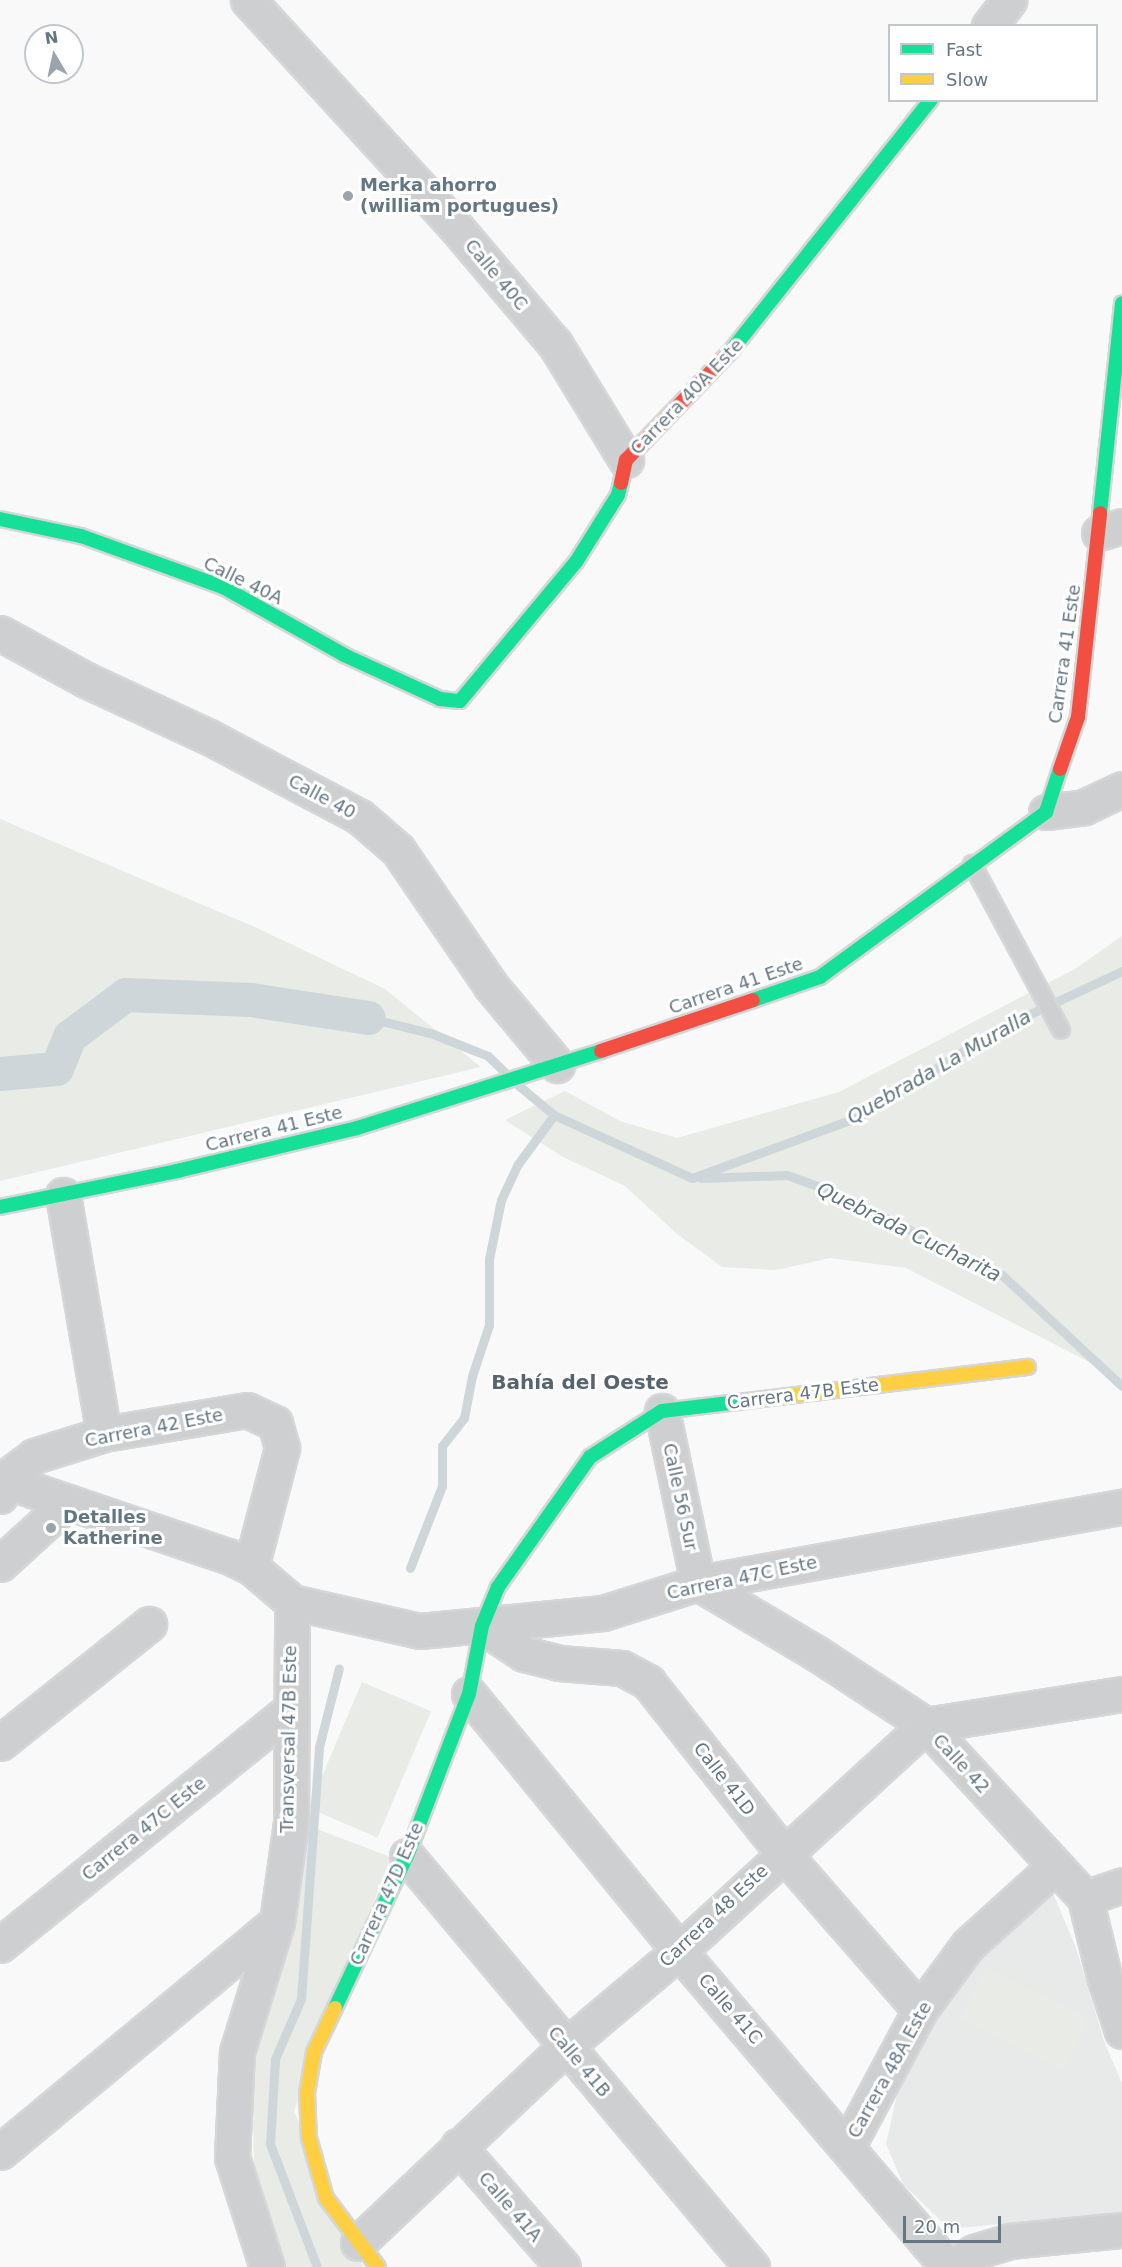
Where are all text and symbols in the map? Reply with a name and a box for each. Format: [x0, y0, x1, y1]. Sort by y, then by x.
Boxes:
north arrow [24, 24, 84, 84]
legend [888, 24, 1098, 102]
text: N [43, 27, 60, 48]
text: Fast [946, 39, 982, 60]
text: Slow [946, 69, 988, 90]
place label: Merka ahorro (william portugues) [360, 175, 559, 218]
marker: Merka ahorro (william portugues) [341, 189, 355, 203]
street label: Calle 40C [460, 235, 532, 315]
street label: Carrera 40A Este [626, 335, 748, 459]
street label: Calle 40A [200, 553, 286, 609]
street label: Carrera 41 Este [1045, 583, 1085, 725]
street label: Calle 40 [285, 770, 359, 824]
street label: Carrera 41 Este [666, 953, 806, 1019]
water label: Quebrada La Muralla [843, 1004, 1035, 1130]
street label: Carrera 41 Este [203, 1102, 345, 1156]
water label: Quebrada Cucharita [813, 1177, 1005, 1287]
district label: Bahía del Oeste [491, 1370, 669, 1394]
street label: Carrera 47B Este [726, 1374, 880, 1414]
street label: Carrera 42 Este [83, 1404, 225, 1452]
street label: Calle 56 Sur [658, 1441, 702, 1553]
place label: Detalles Katherine [63, 1507, 163, 1550]
marker: Detalles Katherine [44, 1521, 58, 1535]
street label: Carrera 47C Este [665, 1552, 819, 1604]
street label: Transversal 47B Este [277, 1645, 301, 1833]
street label: Calle 42 [928, 1730, 994, 1798]
street label: Calle 41D [689, 1738, 759, 1820]
street label: Carrera 47C Este [78, 1772, 210, 1886]
street label: Carrera 47D Este [346, 1819, 428, 1969]
street label: Carrera 48 Este [655, 1860, 773, 1972]
street label: Calle 41C [694, 1970, 766, 2048]
street label: Carrera 48A Este [844, 1998, 936, 2142]
street label: Calle 41B [543, 2022, 615, 2102]
street label: Calle 41A [474, 2168, 546, 2246]
scale bar [906, 2204, 1004, 2242]
text: 20 m [914, 2216, 960, 2237]

